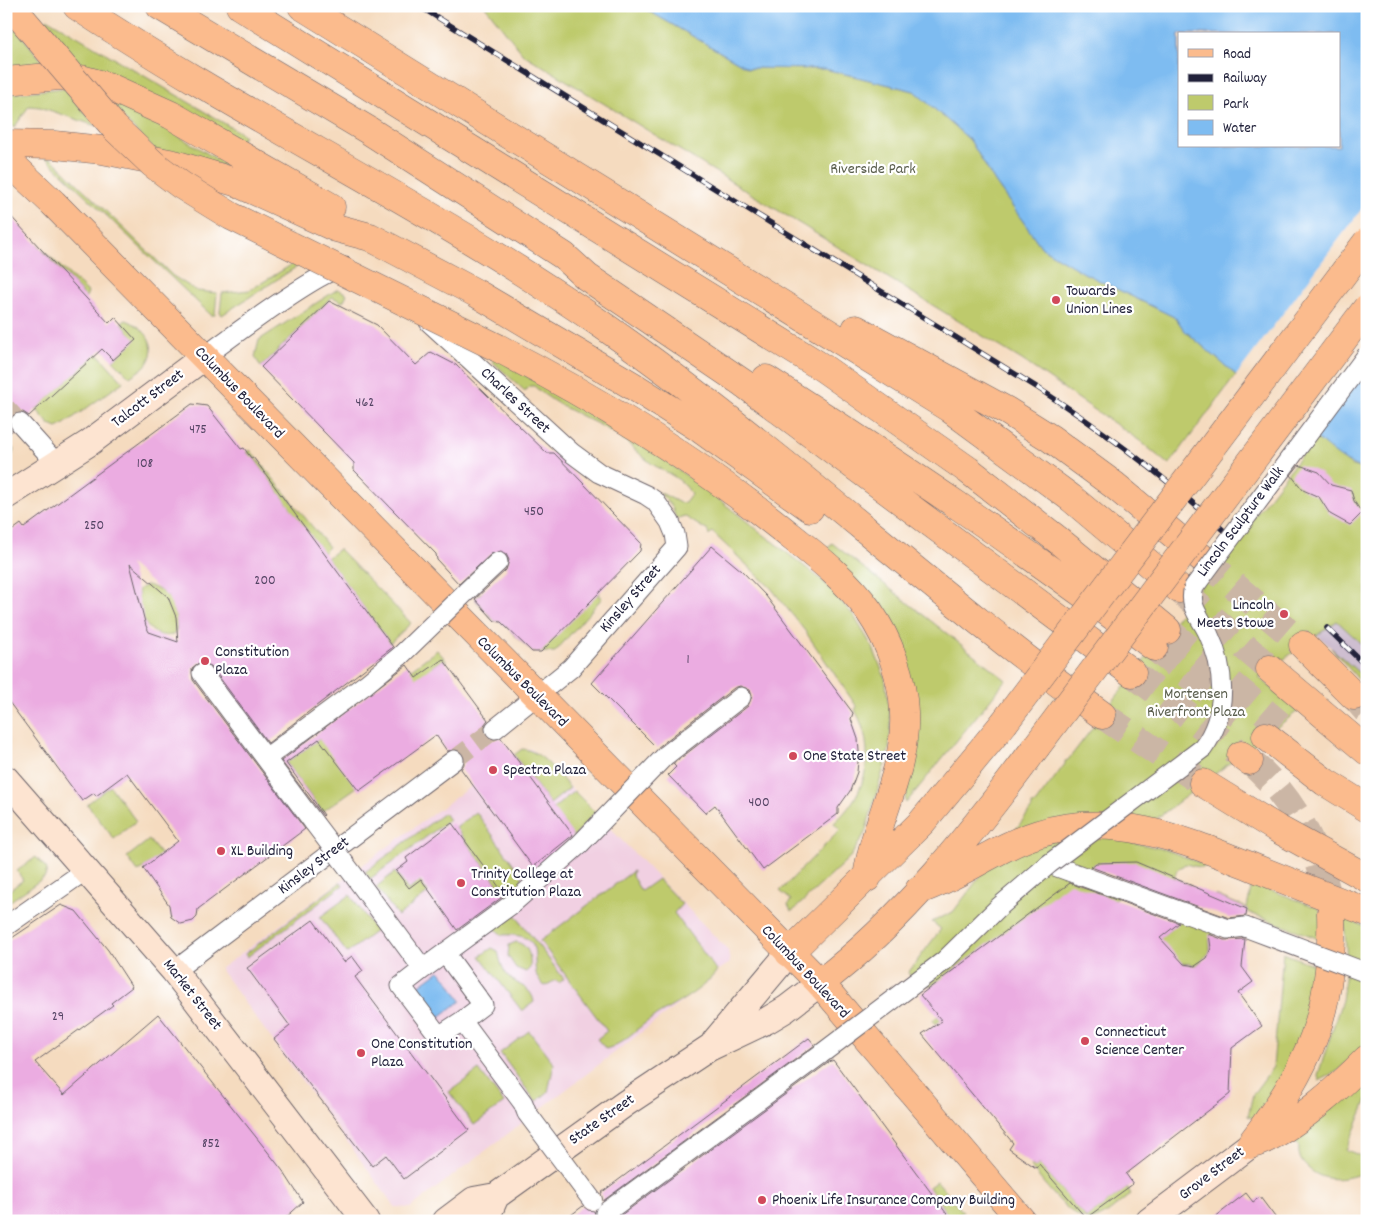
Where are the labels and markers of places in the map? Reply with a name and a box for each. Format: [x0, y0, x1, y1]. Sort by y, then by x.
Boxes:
place label: Towards Union Lines [1066, 280, 1133, 321]
marker: Towards Union Lines [1050, 294, 1062, 306]
place label: Lincoln Meets Stowe [1197, 594, 1274, 635]
marker: Lincoln Meets Stowe [1278, 608, 1290, 620]
place label: Constitution Plaza [215, 641, 289, 682]
marker: Constitution Plaza [199, 655, 211, 667]
place label: One State Street [803, 745, 906, 768]
marker: One State Street [787, 750, 799, 762]
place label: Spectra Plaza [503, 759, 587, 782]
marker: Spectra Plaza [487, 764, 499, 776]
place label: XL Building [231, 840, 293, 863]
marker: XL Building [215, 845, 227, 857]
place label: Trinity College at Constitution Plaza [471, 863, 581, 904]
marker: Trinity College at Constitution Plaza [455, 877, 467, 889]
place label: Connecticut Science Center [1095, 1021, 1184, 1062]
place label: One Constitution Plaza [371, 1033, 472, 1074]
marker: Connecticut Science Center [1079, 1035, 1091, 1047]
marker: One Constitution Plaza [355, 1047, 367, 1059]
place label: Phoenix Life Insurance Company Building [772, 1189, 1015, 1212]
marker: Phoenix Life Insurance Company Building [756, 1194, 768, 1206]

